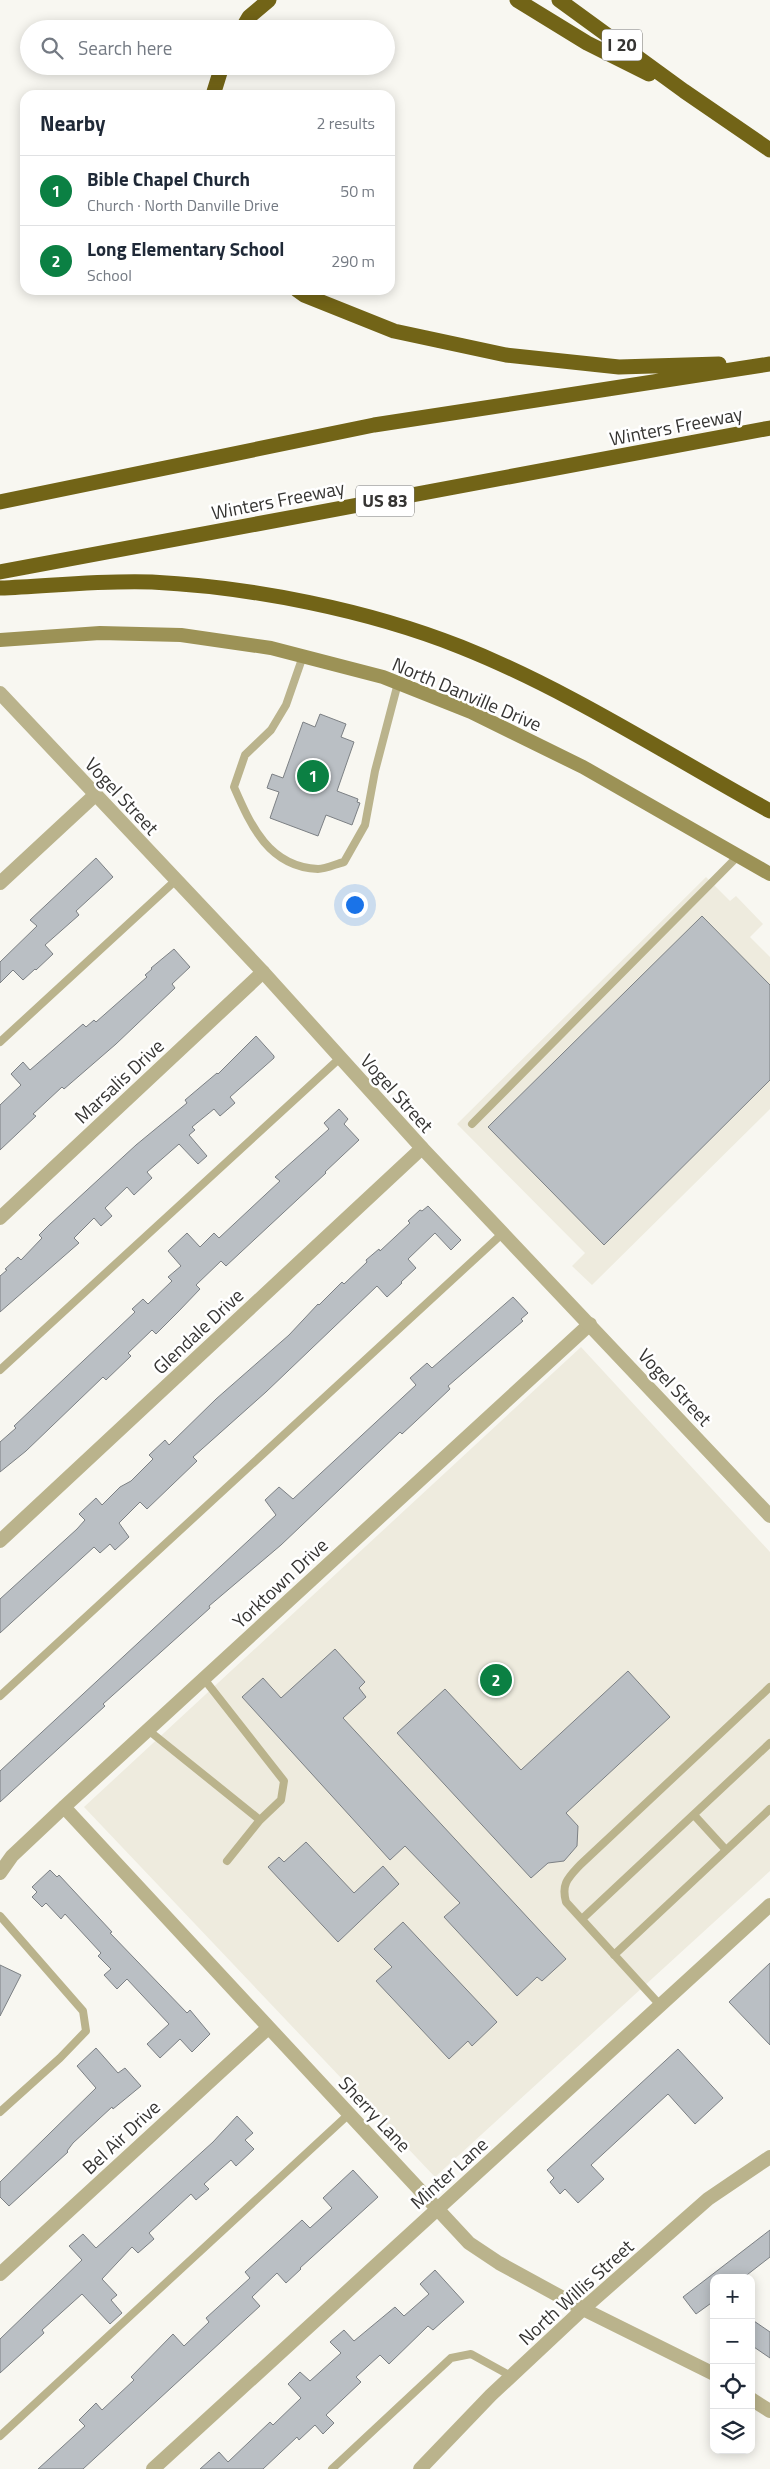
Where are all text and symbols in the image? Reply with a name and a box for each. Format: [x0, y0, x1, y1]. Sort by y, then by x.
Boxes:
search box [20, 20, 395, 75]
road number: I 20 [602, 30, 642, 60]
text: Search here [78, 33, 172, 62]
icon: search [38, 34, 66, 62]
text: Nearby [40, 107, 105, 139]
text: 2 results [316, 111, 375, 135]
text: Bible Chapel Church [87, 164, 250, 193]
text: 1 [52, 179, 60, 203]
text: 50 m [340, 179, 375, 203]
text: Church · North Danville Drive [87, 193, 279, 217]
text: Long Elementary School [87, 234, 284, 263]
text: 2 [52, 249, 60, 273]
text: 290 m [331, 249, 375, 273]
text: School [87, 263, 132, 287]
street label: Winters Freeway [607, 398, 745, 453]
street label: Winters Freeway [209, 472, 347, 527]
road number: US 83 [356, 486, 414, 516]
street label: North Danville Drive [388, 649, 546, 738]
street label: Vogel Street [79, 750, 166, 841]
pin: 1 [297, 757, 329, 795]
your location [342, 892, 368, 918]
street label: Marsalis Drive [67, 1031, 170, 1130]
street label: Vogel Street [354, 1047, 441, 1139]
street label: Glendale Drive [146, 1281, 250, 1381]
street label: Vogel Street [632, 1341, 719, 1432]
street label: Yorktown Drive [225, 1531, 334, 1635]
pin: 2 [480, 1661, 512, 1699]
street label: Sherry Lane [332, 2069, 418, 2158]
street label: Bel Air Drive [75, 2093, 166, 2181]
street label: Minter Lane [403, 2130, 494, 2215]
street label: North Willis Street [512, 2232, 640, 2351]
map controls [710, 2274, 755, 2454]
button: + [710, 2274, 755, 2319]
button: − [710, 2319, 755, 2364]
button: locate [710, 2364, 755, 2409]
button: layers [710, 2409, 755, 2454]

